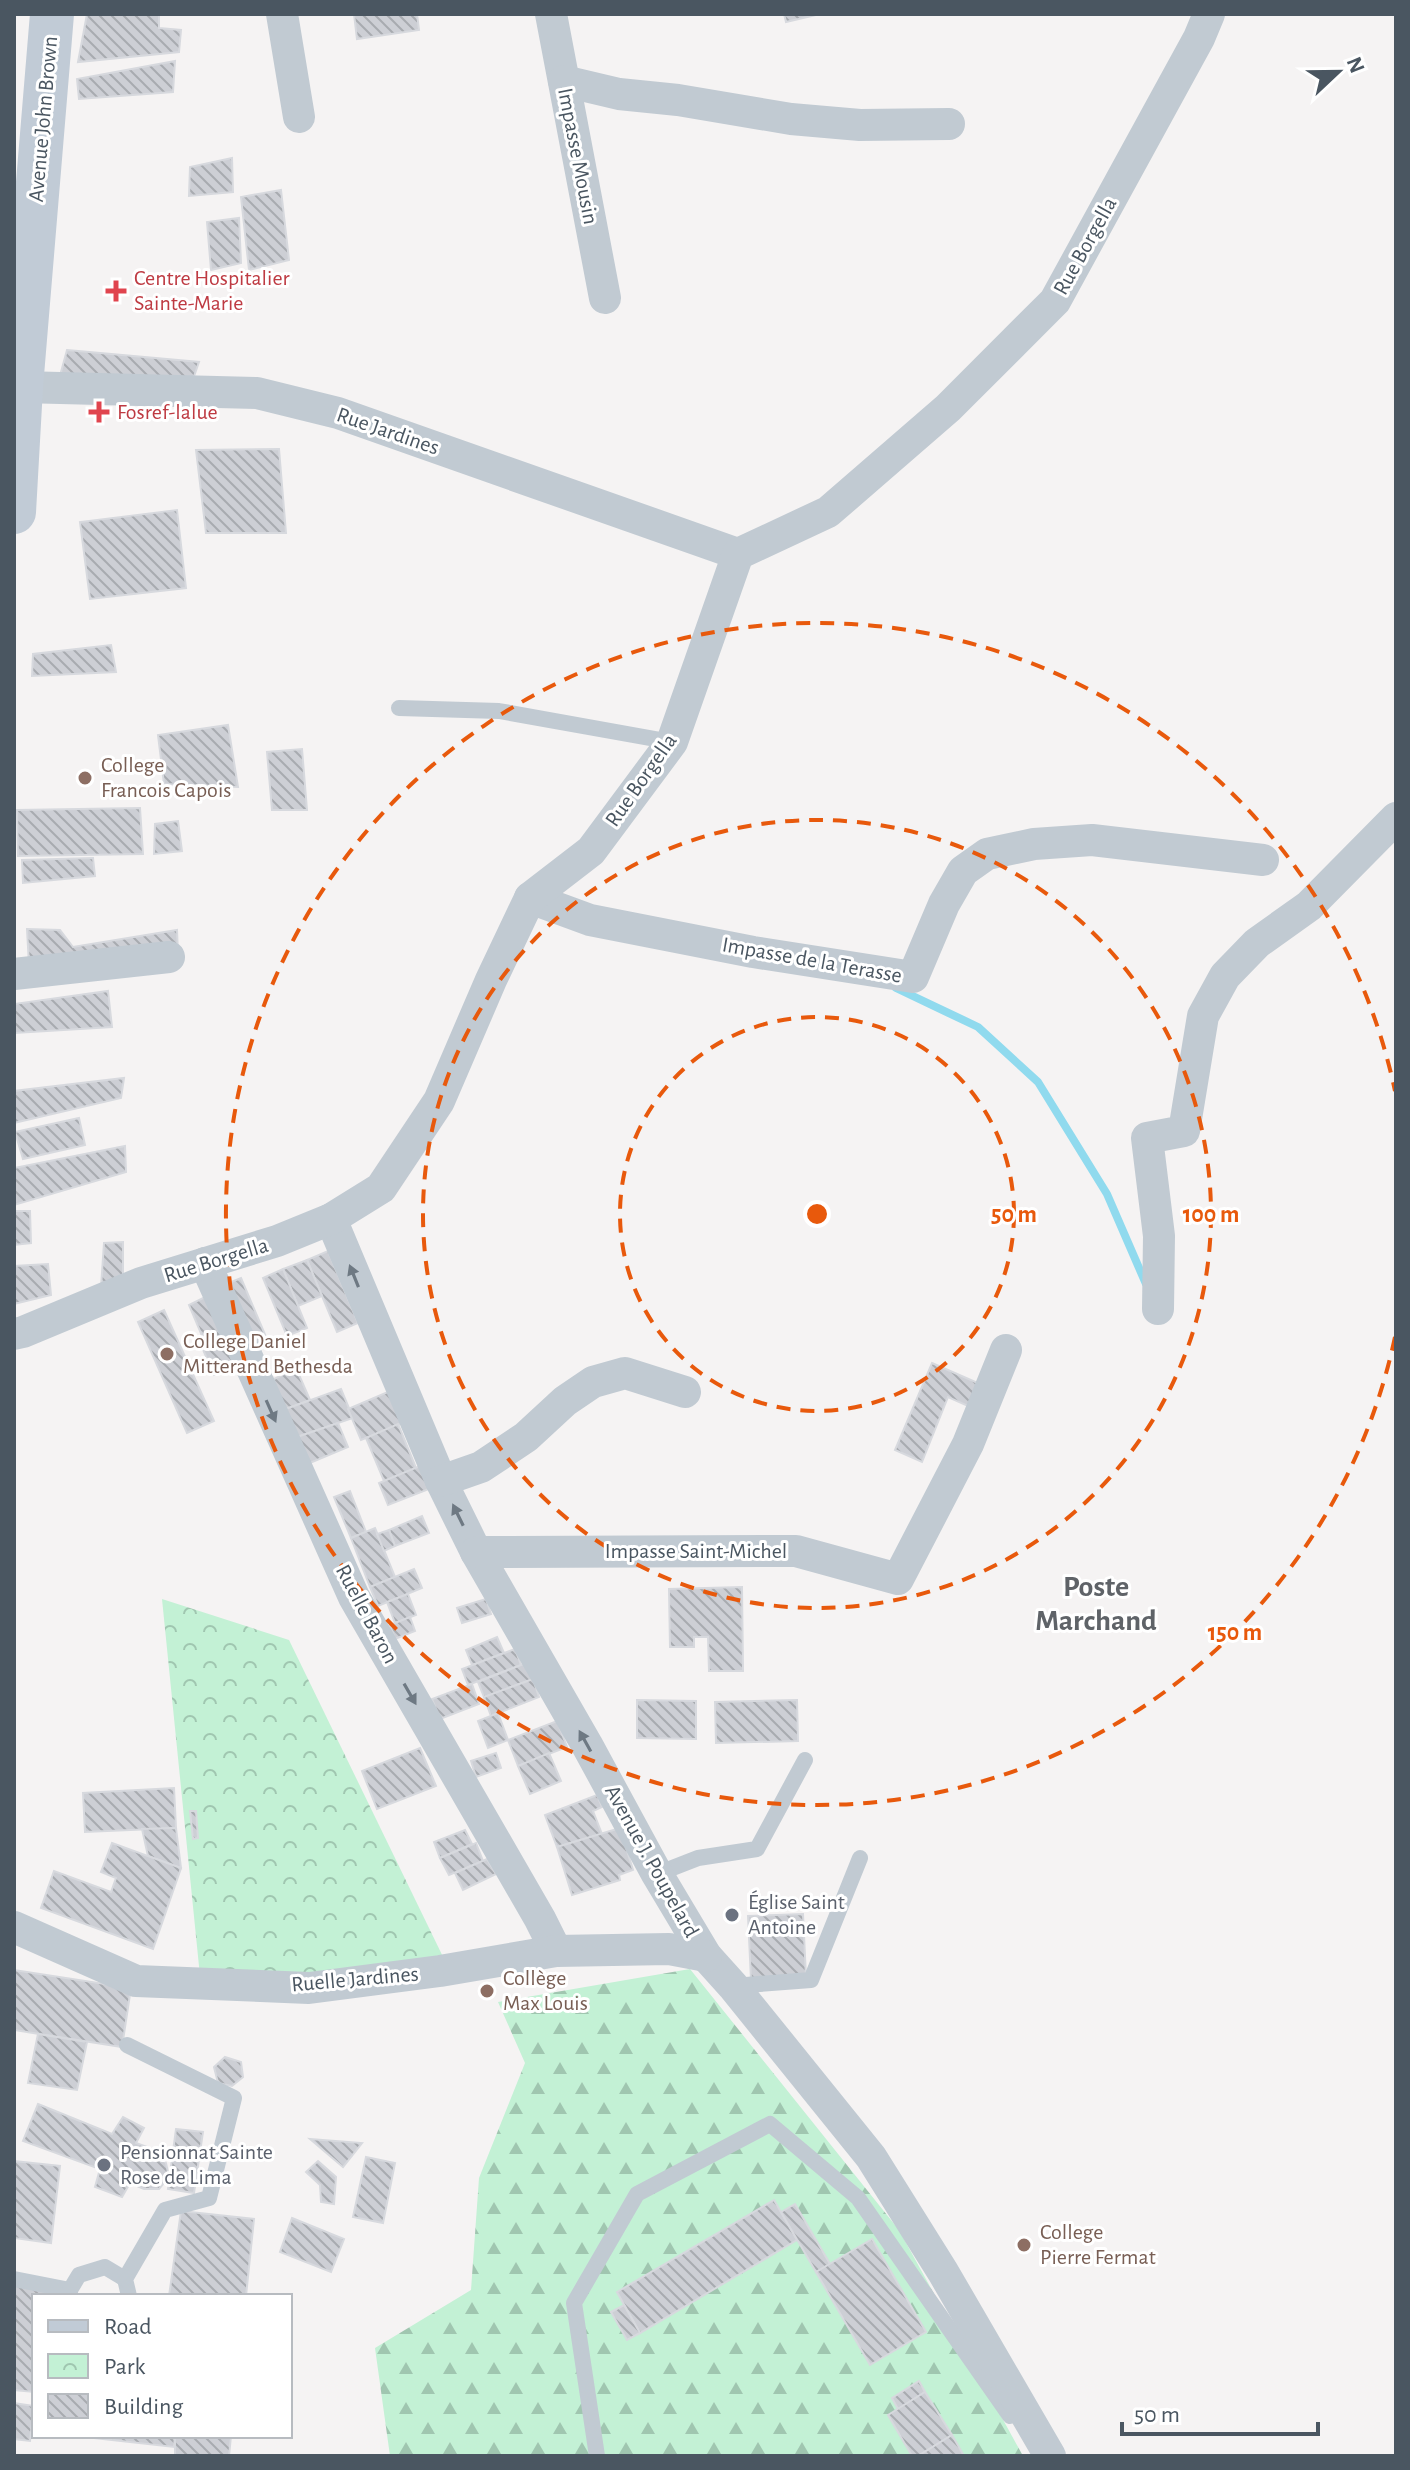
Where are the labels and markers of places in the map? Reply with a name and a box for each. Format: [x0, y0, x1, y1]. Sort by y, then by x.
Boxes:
place label: Centre Hospitalier Sainte-Marie [134, 267, 290, 314]
marker: Centre Hospitalier Sainte-Marie [105, 280, 127, 302]
marker: Fosref-lalue [88, 401, 110, 423]
place label: Fosref-lalue [117, 401, 218, 423]
place label: College Francois Capois [101, 754, 231, 801]
marker: College Francois Capois [76, 769, 94, 787]
centre of rings [803, 1200, 831, 1228]
place label: College Daniel Mitterand Bethesda [183, 1330, 353, 1377]
marker: College Daniel Mitterand Bethesda [158, 1345, 176, 1363]
place label: Église Saint Antoine [748, 1890, 845, 1938]
marker: Église Saint Antoine [723, 1906, 741, 1924]
place label: Collège Max Louis [503, 1967, 588, 2014]
marker: Collège Max Louis [478, 1982, 496, 2000]
place label: Pensionnat Sainte Rose de Lima [120, 2141, 273, 2188]
marker: Pensionnat Sainte Rose de Lima [95, 2156, 113, 2174]
place label: College Pierre Fermat [1040, 2221, 1156, 2268]
marker: College Pierre Fermat [1015, 2236, 1033, 2254]

